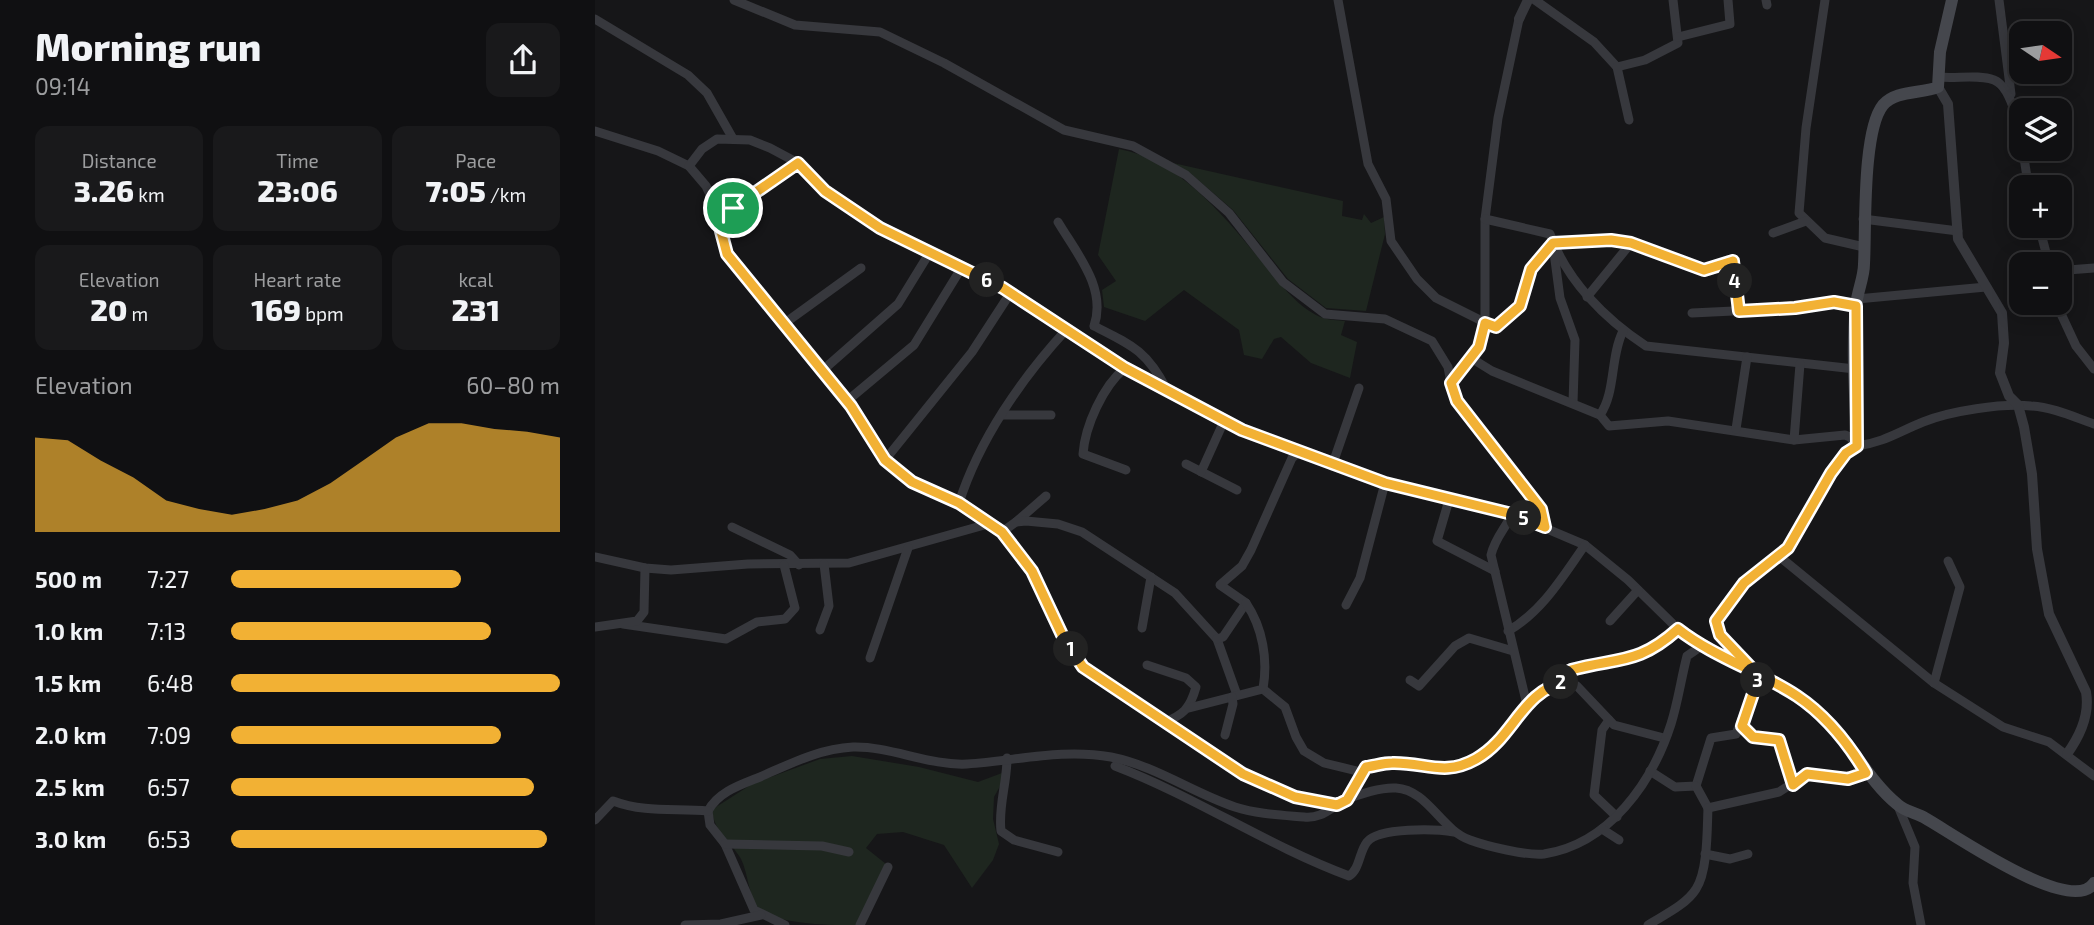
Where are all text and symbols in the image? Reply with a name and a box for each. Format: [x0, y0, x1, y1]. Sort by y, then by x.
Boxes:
north arrow [2009, 21, 2072, 84]
map controls [2009, 21, 2072, 315]
text: Morning run [35, 23, 261, 69]
button: share [486, 23, 560, 97]
text: 09:14 [35, 72, 91, 100]
button: layers [2009, 98, 2072, 161]
text: Distance [82, 149, 157, 172]
text: Time [276, 149, 319, 172]
text: Pace [455, 149, 496, 172]
text: 3.26 [74, 172, 134, 208]
text: 23:06 [257, 172, 338, 208]
text: 7:05 [425, 172, 486, 208]
button: + [2009, 175, 2072, 238]
pin [703, 178, 763, 238]
text: km [134, 183, 165, 206]
text: /km [486, 183, 526, 206]
icon: arrive [714, 189, 752, 227]
button: − [2009, 252, 2072, 315]
pin: 6 [969, 262, 1005, 298]
pin: 4 [1717, 264, 1753, 298]
text: Elevation [79, 268, 159, 291]
text: Heart rate [254, 268, 341, 291]
text: kcal [458, 268, 493, 291]
text: 6 [981, 268, 992, 291]
text: 4 [1728, 269, 1741, 292]
text: 20 [90, 291, 127, 327]
text: 169 [251, 291, 301, 327]
text: 231 [452, 291, 500, 327]
text: m [127, 302, 148, 325]
text: bpm [301, 302, 344, 325]
text: Elevation [35, 371, 133, 399]
text: 60–80 m [466, 371, 560, 399]
pin: 5 [1507, 500, 1541, 536]
text: 5 [1518, 506, 1529, 529]
text: 500 m [35, 565, 102, 593]
text: 7:27 [147, 565, 189, 593]
text: 1.0 km [35, 617, 103, 645]
text: 7:13 [147, 617, 186, 645]
pin: 1 [1053, 632, 1089, 666]
text: 1 [1066, 637, 1075, 660]
pin: 3 [1741, 662, 1775, 698]
pin: 2 [1543, 664, 1579, 700]
text: 3 [1752, 668, 1763, 691]
text: 1.5 km [35, 669, 101, 697]
text: 6:48 [147, 669, 194, 697]
text: 2 [1555, 670, 1566, 693]
text: 2.0 km [35, 721, 107, 749]
text: 7:09 [147, 721, 191, 749]
text: 2.5 km [35, 773, 105, 801]
text: 6:57 [147, 773, 190, 801]
text: 3.0 km [35, 825, 106, 853]
text: 6:53 [147, 825, 191, 853]

